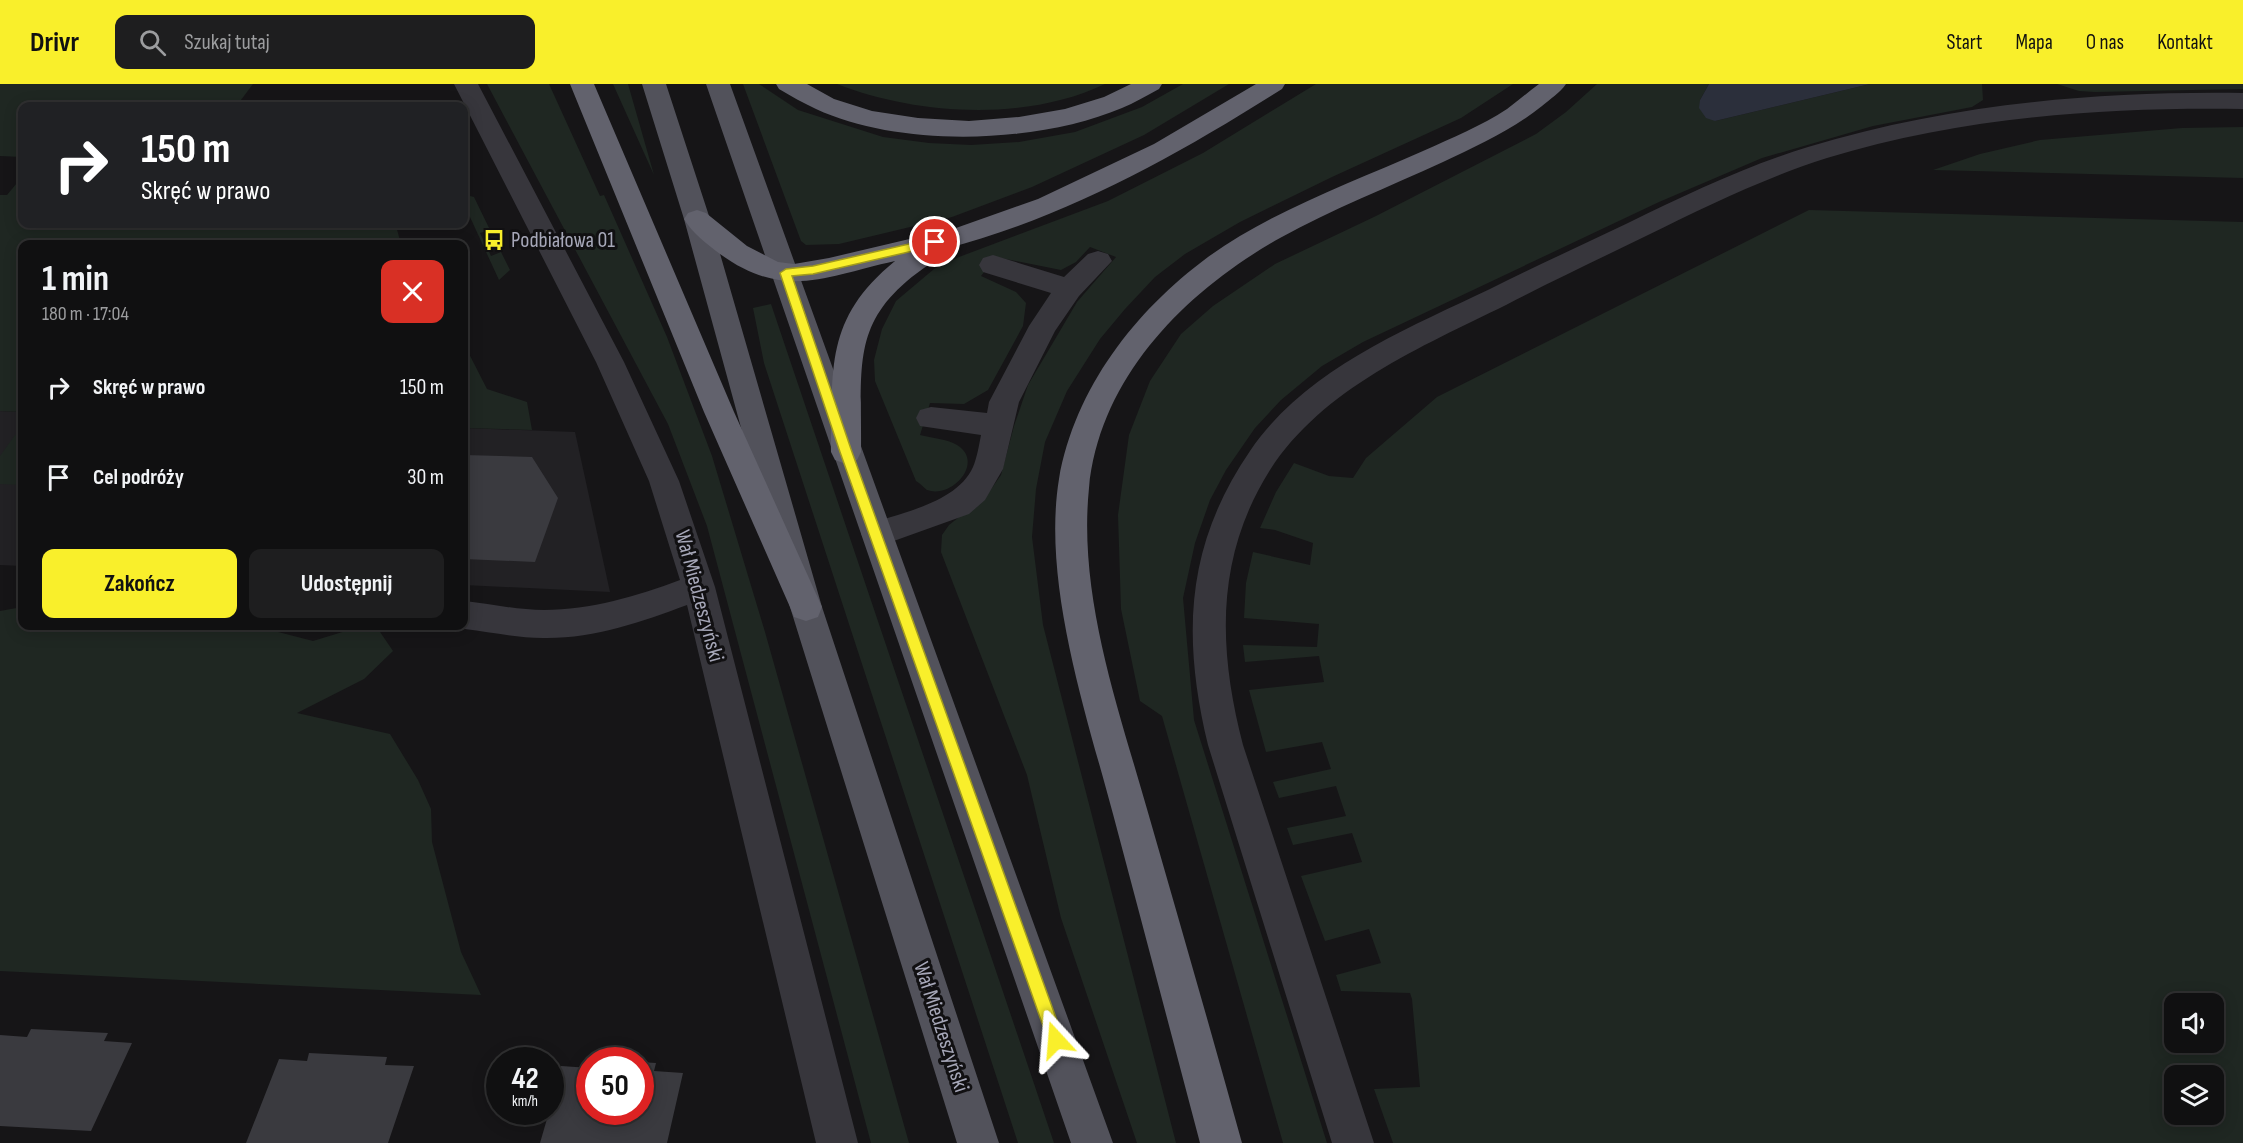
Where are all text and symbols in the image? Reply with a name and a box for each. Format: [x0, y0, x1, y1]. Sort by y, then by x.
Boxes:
search box [115, 15, 535, 69]
text: Drivr [30, 26, 79, 59]
icon: search [136, 26, 169, 59]
text: Szukaj tutaj [184, 29, 270, 56]
text: Start [1946, 30, 1983, 55]
text: Mapa [2016, 30, 2053, 55]
text: O nas [2086, 30, 2124, 55]
text: Kontakt [2157, 30, 2213, 55]
text: 150 m [141, 124, 230, 175]
icon: right [42, 126, 120, 204]
text: Skręć w prawo [141, 175, 271, 207]
pin [909, 216, 960, 267]
icon: arrive [918, 225, 951, 258]
place label: Podbiałowa 01 [511, 227, 615, 254]
bus stop icon: Podbiałowa 01 [482, 228, 506, 252]
text: 1 min [42, 258, 109, 301]
button: close [381, 260, 444, 323]
text: 180 m · 17:04 [42, 302, 129, 326]
icon: right [42, 371, 75, 404]
text: Skręć w prawo [93, 374, 205, 401]
text: 150 m [400, 374, 444, 401]
icon: arrive [42, 461, 75, 494]
text: Cel podróży [93, 464, 184, 491]
text: 30 m [407, 464, 444, 491]
street label: Wał Miedzeszyński [668, 527, 730, 665]
button: Zakończ [42, 549, 237, 618]
button: Udostępnij [249, 549, 444, 618]
street label: Wał Miedzeszyński [907, 958, 975, 1096]
map controls [2164, 993, 2224, 1125]
button: sound [2164, 993, 2224, 1053]
position arrow [1024, 1008, 1088, 1072]
speed limit sign: 50 [576, 1047, 654, 1125]
text: 42 [511, 1061, 539, 1097]
button: layers [2164, 1065, 2224, 1125]
text: km/h [512, 1092, 538, 1111]

